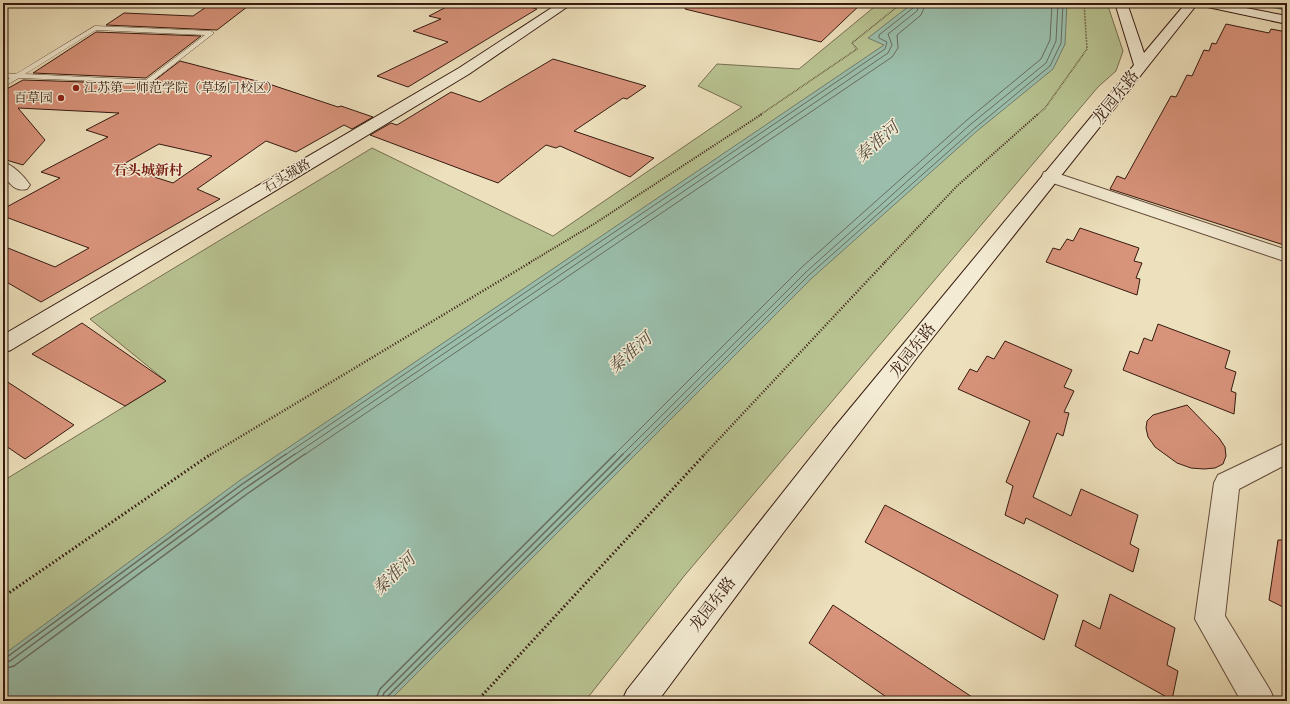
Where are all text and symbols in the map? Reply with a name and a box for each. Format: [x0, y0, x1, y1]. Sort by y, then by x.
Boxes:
street label: 龙园东路 [1087, 66, 1143, 128]
place label: 江苏第二师范学院（草场门校区） [84, 80, 279, 96]
marker: 江苏第二师范学院（草场门校区） [71, 83, 81, 93]
place label: 百草园 [14, 90, 53, 106]
marker: 百草园 [56, 93, 66, 103]
water label: 秦淮河 [851, 115, 905, 167]
street label: 石头城路 [261, 156, 313, 196]
district label: 石头城新村 [113, 162, 183, 179]
street label: 龙园东路 [885, 319, 939, 381]
water label: 秦淮河 [604, 326, 658, 378]
water label: 秦淮河 [368, 547, 422, 599]
street label: 龙园东路 [685, 573, 739, 635]

